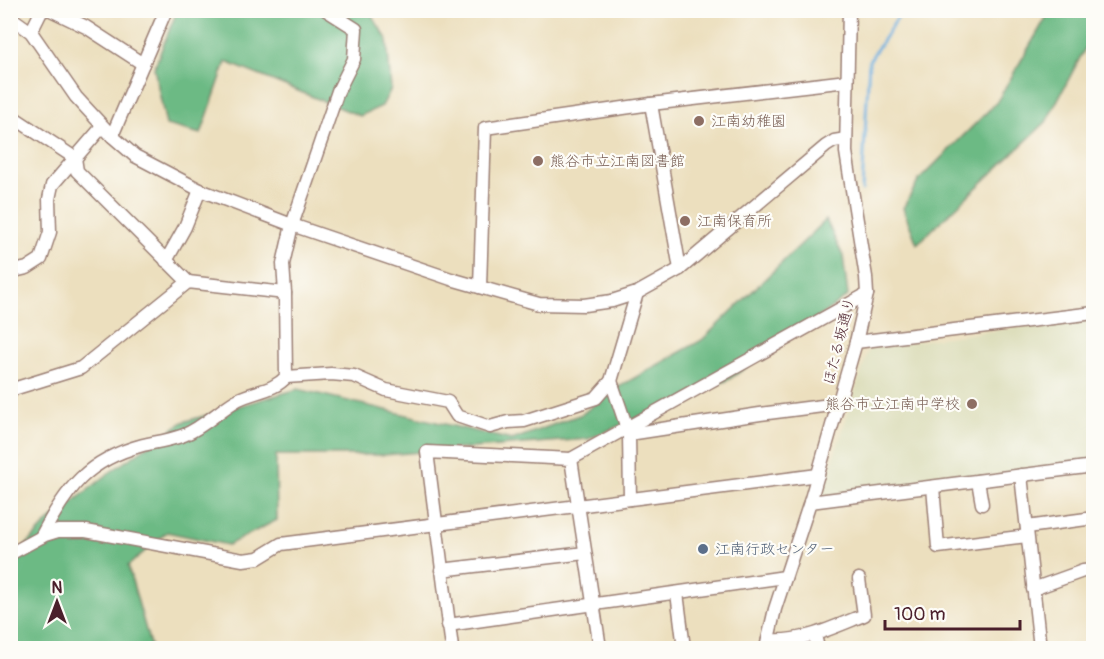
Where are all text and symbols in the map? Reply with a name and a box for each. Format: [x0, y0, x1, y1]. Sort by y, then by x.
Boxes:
place label: 江南幼稚園 [711, 112, 786, 131]
marker: 江南幼稚園 [692, 114, 706, 128]
place label: 熊谷市立江南図書館 [550, 152, 685, 171]
marker: 熊谷市立江南図書館 [531, 154, 545, 168]
place label: 江南保育所 [697, 212, 772, 231]
marker: 江南保育所 [678, 214, 692, 228]
street label: ほたる坂通り [819, 295, 860, 387]
place label: 熊谷市立江南中学校 [825, 395, 960, 414]
marker: 熊谷市立江南中学校 [965, 397, 979, 411]
place label: 江南行政センター [715, 540, 834, 559]
marker: 江南行政センター [696, 542, 710, 556]
north arrow [27, 572, 87, 632]
text: N [52, 578, 63, 598]
scale bar [885, 593, 1020, 631]
text: 100 m [894, 603, 946, 626]

